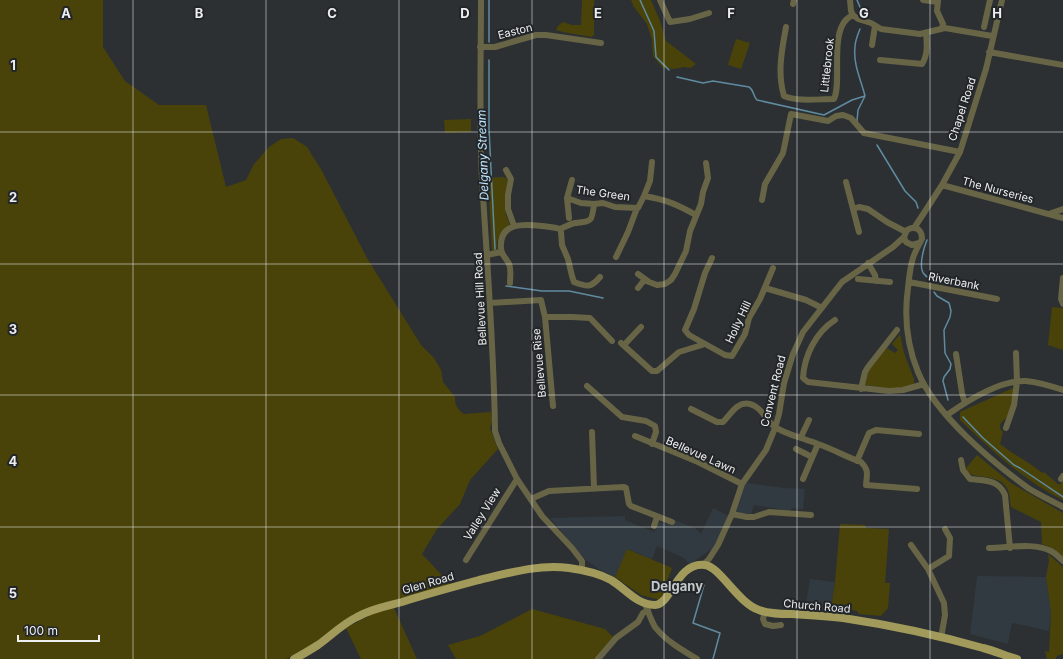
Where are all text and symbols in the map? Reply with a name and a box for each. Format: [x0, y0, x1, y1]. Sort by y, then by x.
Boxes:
text: A [61, 5, 71, 21]
text: B [195, 5, 204, 21]
text: C [327, 5, 337, 21]
text: D [460, 5, 470, 21]
text: E [594, 5, 602, 21]
text: F [727, 5, 735, 21]
text: G [859, 5, 869, 21]
text: H [992, 5, 1002, 21]
street label: Easton [496, 20, 534, 42]
street label: Littlebrook [817, 37, 837, 93]
text: 1 [10, 57, 16, 73]
street label: Chapel Road [945, 75, 979, 143]
water label: Delgany Stream [473, 109, 492, 201]
street label: The Nurseries [961, 174, 1035, 206]
street label: The Green [575, 182, 631, 204]
text: 2 [9, 189, 17, 205]
street label: Bellevue Hill Road [471, 252, 489, 346]
street label: Riverbank [927, 269, 981, 293]
street label: Holly Hill [722, 298, 754, 346]
text: 3 [9, 321, 17, 337]
street label: Bellevue Rise [529, 328, 549, 398]
street label: Convent Road [757, 354, 789, 428]
street label: Bellevue Lawn [664, 433, 738, 477]
text: 4 [9, 453, 18, 469]
street label: Valley View [460, 485, 504, 543]
street label: Glen Road [400, 569, 456, 597]
district label: Delgany [651, 578, 703, 594]
text: 5 [9, 585, 17, 601]
street label: Church Road [783, 596, 851, 616]
scale bar [18, 617, 99, 643]
text: 100 m [24, 623, 58, 638]

